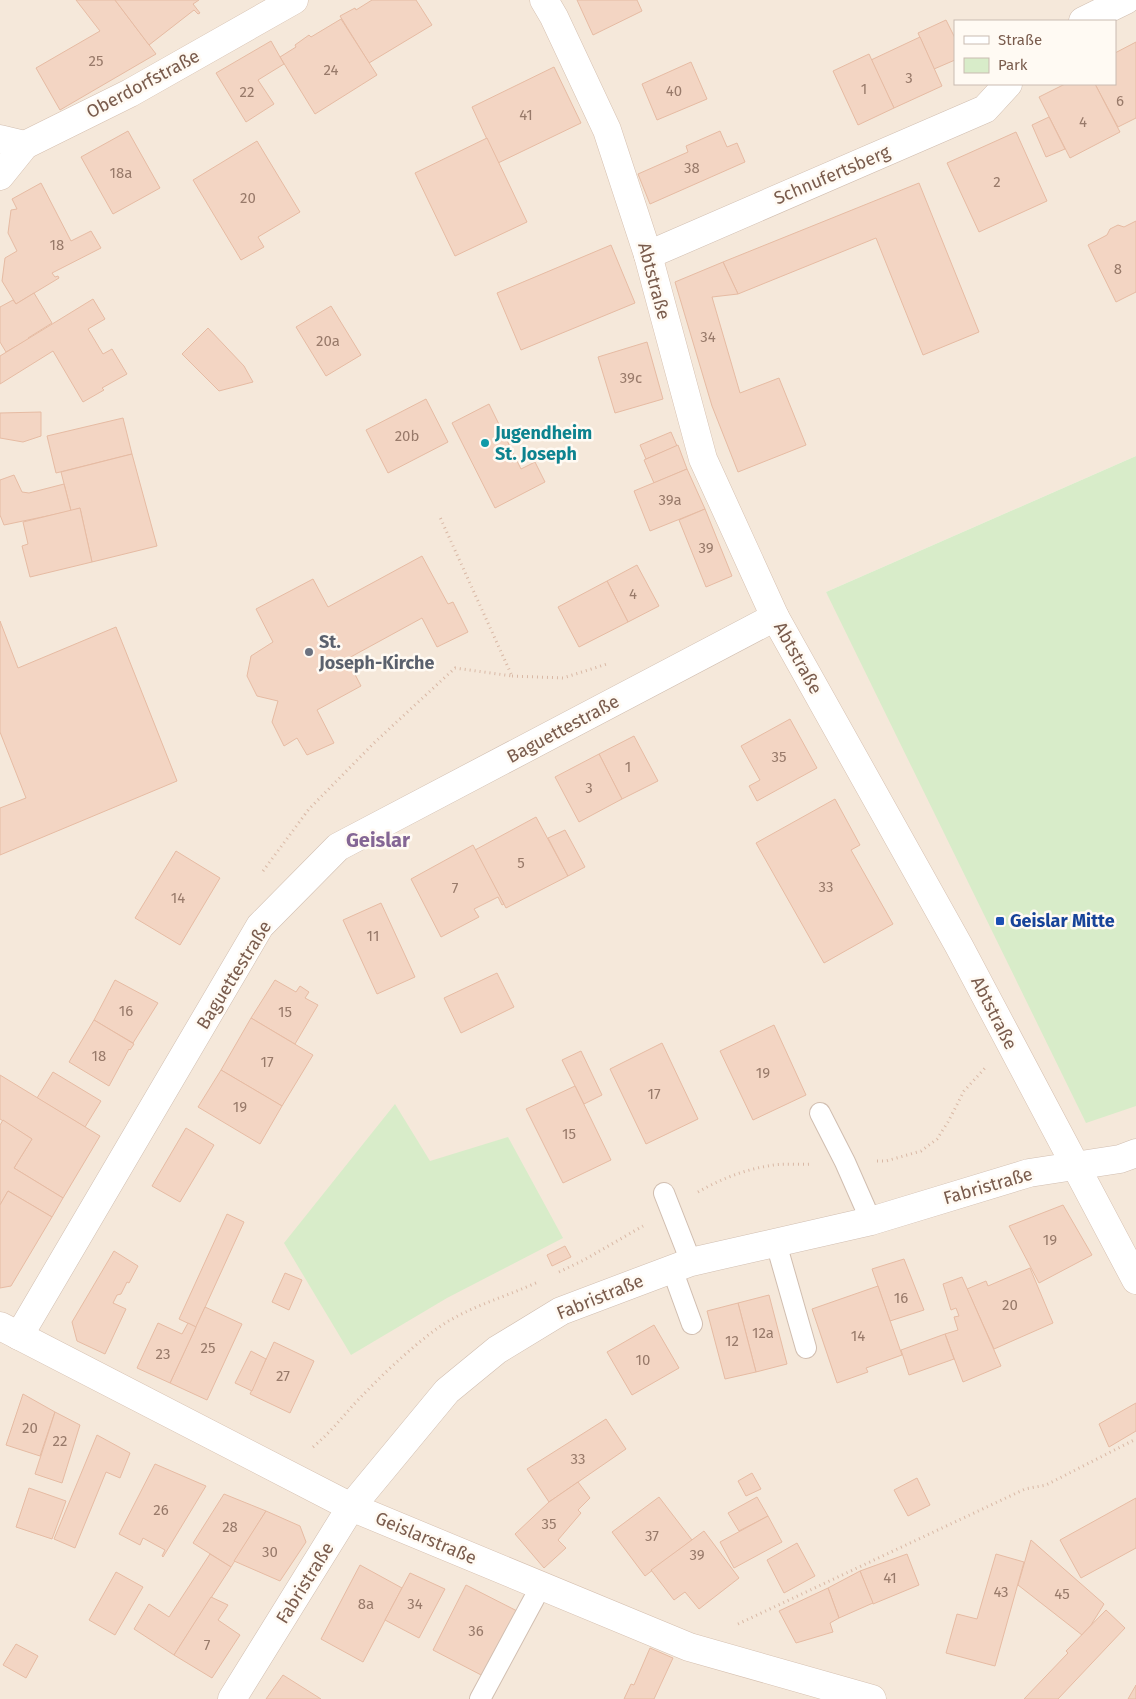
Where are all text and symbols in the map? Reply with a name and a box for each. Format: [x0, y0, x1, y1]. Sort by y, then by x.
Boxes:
legend [954, 20, 1116, 85]
text: Straße [998, 31, 1042, 49]
street label: Oberdorfstraße [83, 45, 203, 123]
house number: 25 [89, 52, 103, 70]
text: Park [998, 56, 1028, 74]
house number: 24 [323, 61, 339, 79]
house number: 3 [905, 69, 913, 87]
house number: 1 [861, 80, 867, 98]
house number: 40 [666, 82, 682, 100]
house number: 22 [240, 83, 254, 101]
house number: 6 [1116, 92, 1124, 110]
house number: 41 [519, 106, 533, 124]
house number: 4 [1079, 113, 1087, 131]
street label: Schnufertsberg [771, 140, 894, 209]
house number: 38 [684, 159, 700, 177]
house number: 18a [110, 164, 132, 182]
house number: 2 [993, 173, 1001, 191]
house number: 20 [240, 189, 256, 207]
house number: 18 [50, 236, 64, 254]
street label: Abtstraße [633, 240, 675, 322]
house number: 8 [1114, 260, 1122, 278]
house number: 34 [700, 328, 716, 346]
house number: 20a [316, 332, 340, 350]
house number: 39c [620, 369, 642, 387]
place label: Jugendheim St. Joseph [494, 422, 592, 465]
house number: 20b [395, 427, 419, 445]
marker: Jugendheim St. Joseph [479, 437, 491, 449]
house number: 39a [658, 491, 682, 509]
house number: 39 [698, 539, 714, 557]
house number: 4 [629, 585, 637, 603]
street label: Abtstraße [769, 618, 827, 698]
place label: St. Joseph-Kirche [318, 631, 434, 674]
marker: St. Joseph-Kirche [303, 646, 315, 658]
street label: Baguettestraße [503, 690, 623, 768]
house number: 35 [771, 748, 787, 766]
house number: 1 [625, 758, 631, 776]
house number: 3 [585, 779, 593, 797]
district label: Geislar [346, 828, 411, 852]
house number: 5 [517, 854, 525, 872]
house number: 33 [819, 878, 833, 896]
house number: 7 [452, 879, 459, 897]
house number: 14 [171, 889, 185, 907]
place label: Geislar Mitte [1010, 910, 1115, 932]
marker: Geislar Mitte [994, 915, 1006, 927]
street label: Baguettestraße [192, 917, 276, 1033]
house number: 11 [367, 927, 379, 945]
street label: Abtstraße [966, 973, 1022, 1053]
house number: 16 [119, 1002, 133, 1020]
house number: 15 [278, 1003, 292, 1021]
house number: 18 [92, 1047, 106, 1065]
house number: 17 [260, 1053, 274, 1071]
house number: 19 [756, 1064, 770, 1082]
house number: 17 [647, 1085, 661, 1103]
house number: 19 [233, 1098, 247, 1116]
house number: 15 [562, 1125, 576, 1143]
street label: Fabristraße [941, 1163, 1035, 1209]
house number: 19 [1043, 1231, 1057, 1249]
street label: Fabristraße [553, 1270, 647, 1324]
house number: 16 [894, 1289, 908, 1307]
house number: 20 [1002, 1296, 1018, 1314]
house number: 12a [752, 1324, 774, 1342]
house number: 14 [851, 1327, 865, 1345]
house number: 12 [725, 1332, 739, 1350]
house number: 25 [201, 1339, 215, 1357]
house number: 23 [156, 1345, 170, 1363]
house number: 10 [636, 1351, 650, 1369]
house number: 27 [276, 1367, 290, 1385]
house number: 20 [22, 1419, 38, 1437]
house number: 22 [53, 1432, 67, 1450]
house number: 33 [571, 1450, 585, 1468]
house number: 26 [153, 1501, 169, 1519]
street label: Geislarstraße [372, 1507, 480, 1569]
house number: 35 [541, 1515, 557, 1533]
house number: 28 [222, 1518, 238, 1536]
house number: 37 [645, 1527, 659, 1545]
street label: Fabristraße [271, 1538, 339, 1628]
house number: 30 [262, 1543, 278, 1561]
house number: 39 [689, 1546, 705, 1564]
house number: 41 [883, 1569, 897, 1587]
house number: 43 [993, 1583, 1009, 1601]
house number: 45 [1054, 1585, 1070, 1603]
house number: 8a [358, 1595, 374, 1613]
house number: 34 [407, 1595, 423, 1613]
house number: 36 [468, 1622, 484, 1640]
house number: 7 [204, 1636, 211, 1654]

